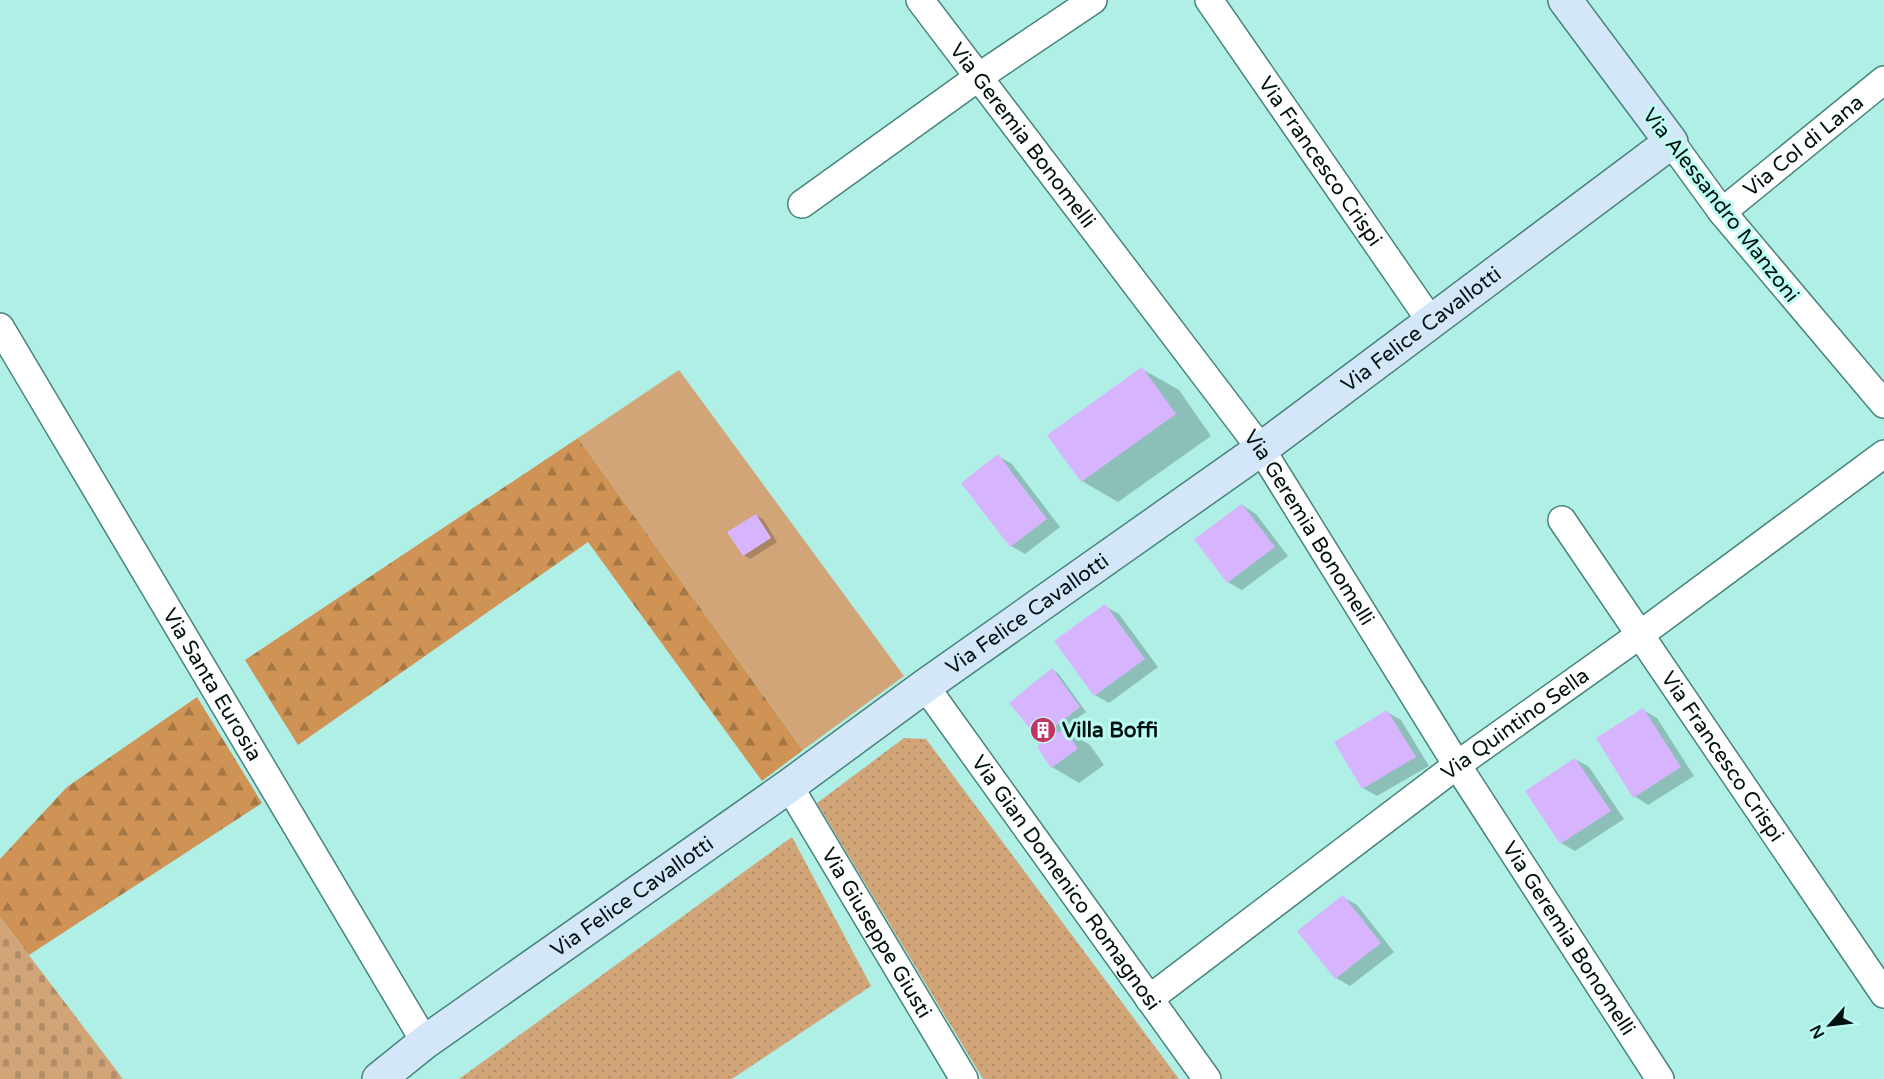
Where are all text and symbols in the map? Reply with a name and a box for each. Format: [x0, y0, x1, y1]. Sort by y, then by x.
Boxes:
street label: Via Geremia Bonomelli [944, 38, 1101, 233]
street label: Via Francesco Crispi [1253, 72, 1387, 251]
street label: Via Col di Lana [1739, 90, 1869, 202]
street label: Via Alessandro Manzoni [1637, 103, 1804, 307]
street label: Via Felice Cavallotti [1337, 262, 1506, 397]
street label: Via Geremia Bonomelli [1238, 425, 1379, 630]
street label: Via Felice Cavallotti [941, 548, 1114, 680]
street label: Via Santa Eurosia [157, 604, 267, 766]
street label: Via Quintino Sella [1436, 663, 1594, 785]
street label: Via Francesco Crispi [1656, 667, 1789, 847]
building icon: Villa Boffi [1028, 715, 1058, 745]
place label: Villa Boffi [1062, 718, 1158, 743]
street label: Via Gian Domenico Romagnosi [966, 751, 1166, 1015]
street label: Via Felice Cavallotti [546, 831, 718, 963]
street label: Via Geremia Bonomelli [1497, 837, 1640, 1040]
street label: Via Giuseppe Giusti [816, 843, 937, 1023]
north arrow [1800, 995, 1860, 1055]
text: N [1806, 1021, 1829, 1042]

